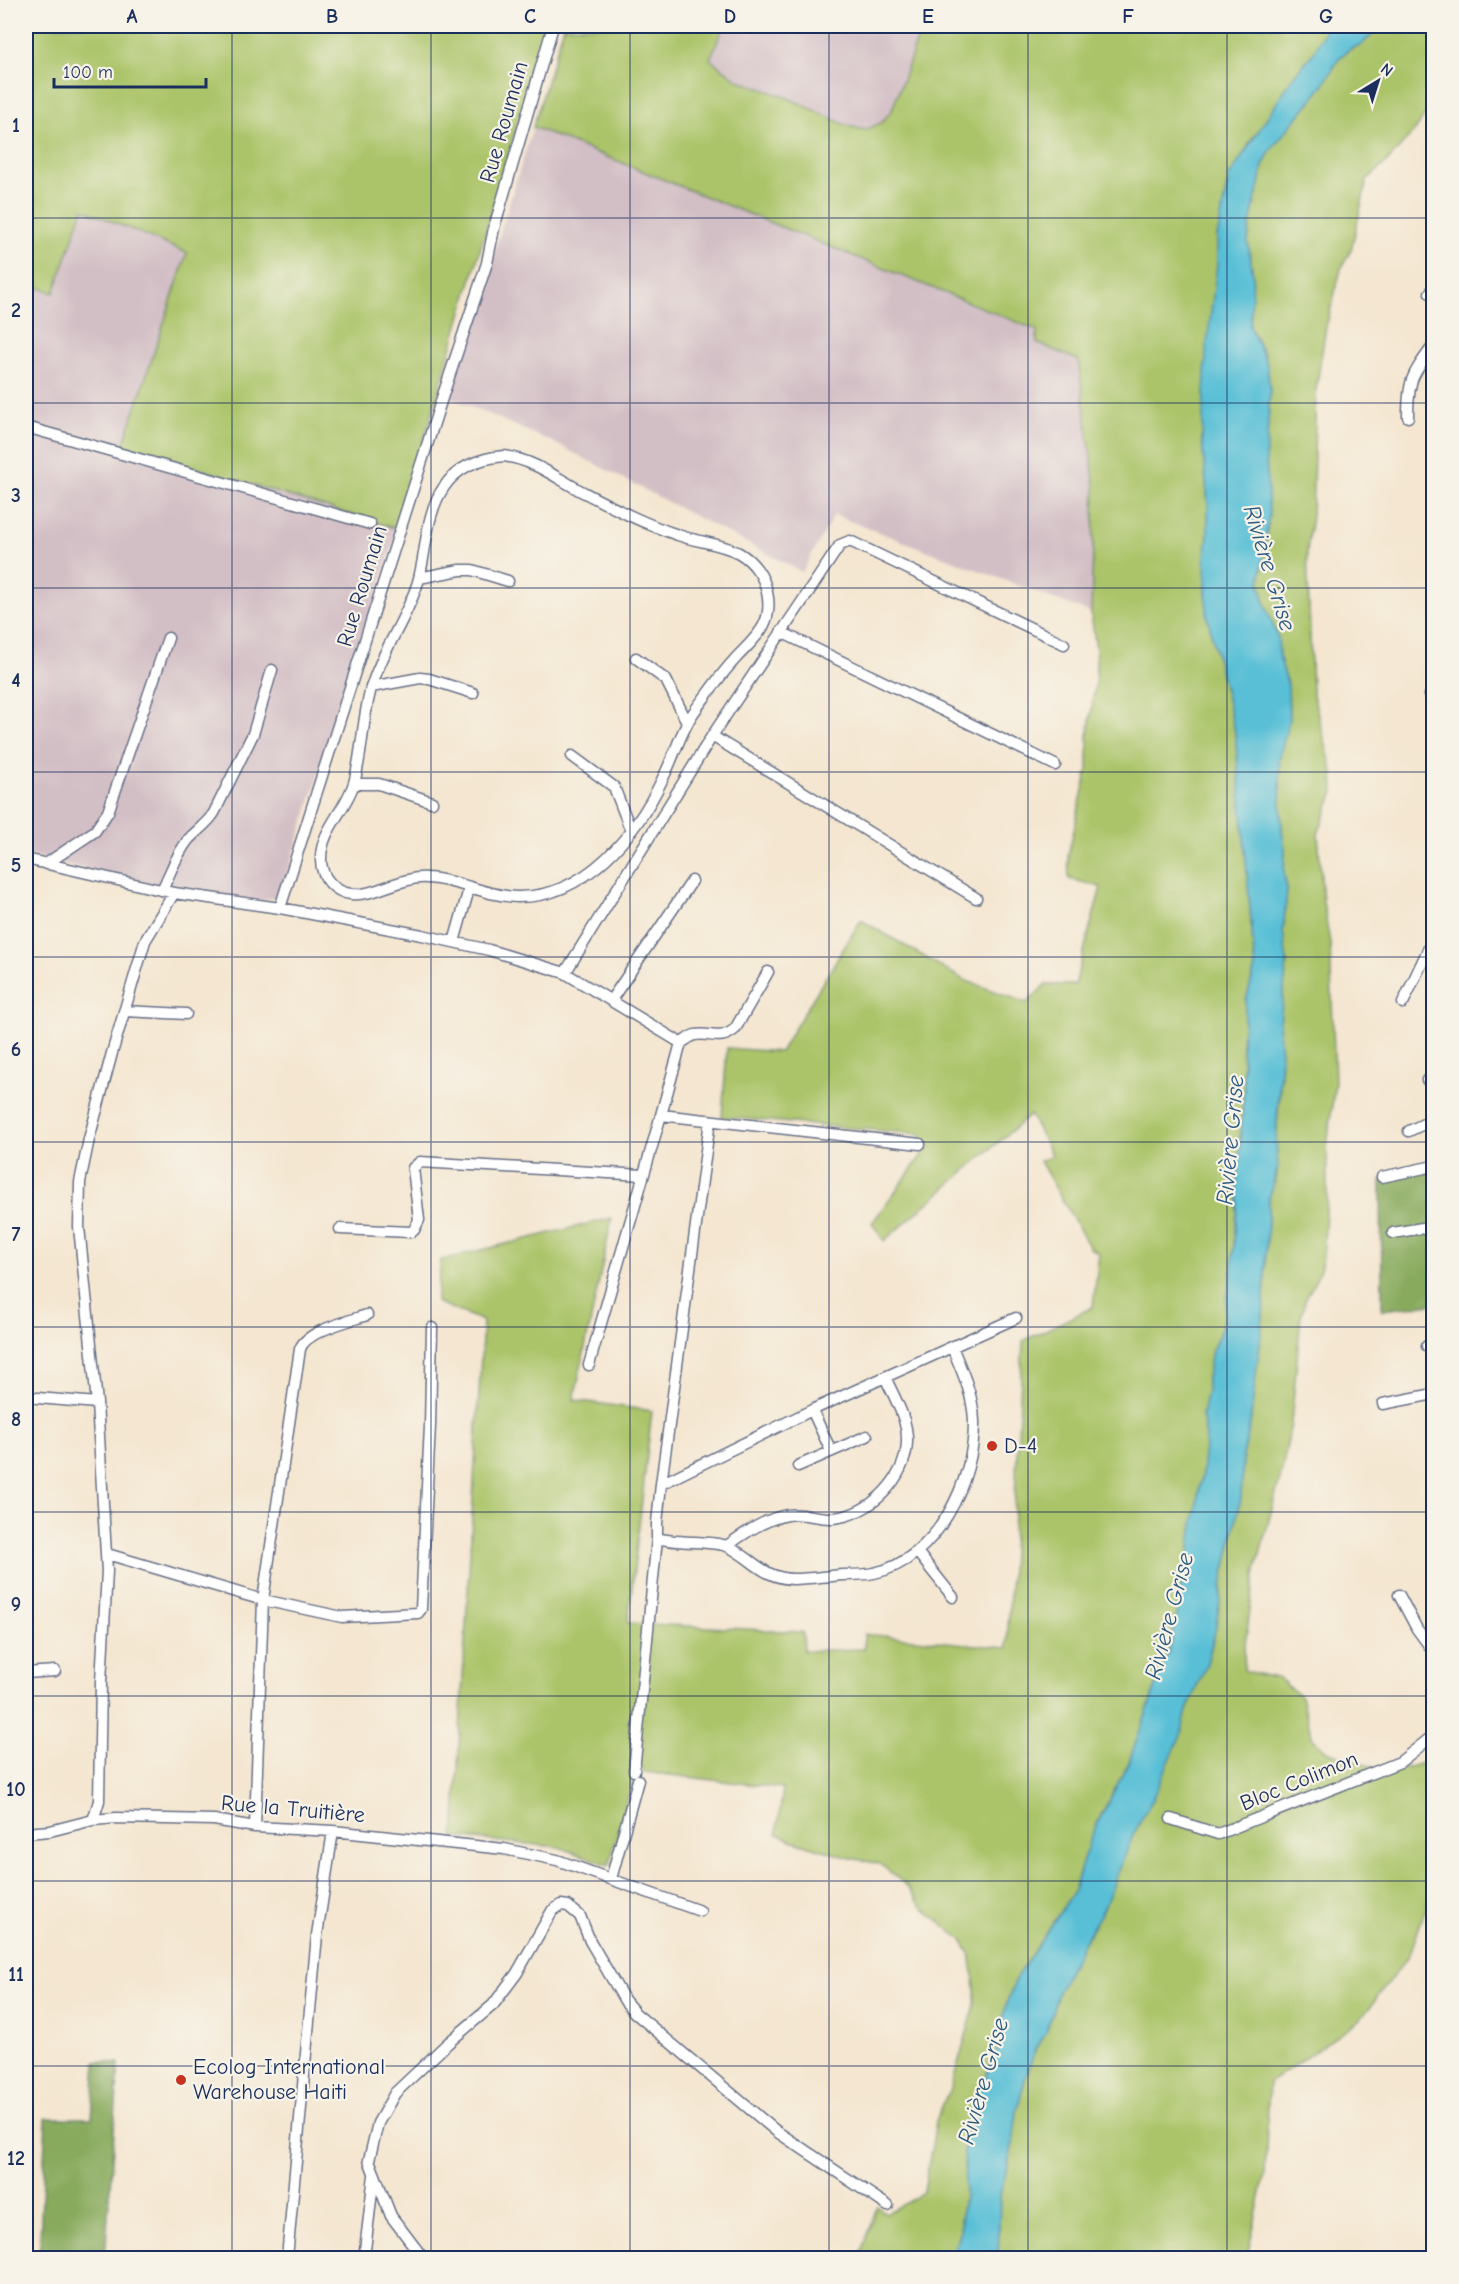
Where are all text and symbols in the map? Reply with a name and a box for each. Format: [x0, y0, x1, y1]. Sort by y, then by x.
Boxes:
text: A [126, 5, 138, 28]
text: B [326, 5, 338, 28]
text: C [524, 5, 536, 28]
text: D [724, 5, 736, 28]
text: E [922, 5, 934, 28]
text: F [1122, 5, 1134, 28]
text: G [1319, 5, 1333, 28]
scale bar [54, 51, 206, 89]
north arrow [1348, 51, 1408, 111]
street label: Rue Roumain [474, 58, 534, 186]
text: N [1377, 60, 1396, 80]
text: 100 m [63, 62, 113, 83]
text: 1 [12, 114, 20, 137]
text: 2 [11, 299, 21, 322]
text: 3 [11, 484, 21, 507]
water label: Rivière Grise [1238, 502, 1302, 634]
street label: Rue Roumain [331, 522, 393, 650]
text: 4 [11, 669, 21, 692]
text: 5 [11, 854, 21, 877]
text: 6 [11, 1038, 21, 1061]
water label: Rivière Grise [1210, 1074, 1250, 1206]
text: 7 [12, 1223, 21, 1246]
text: 8 [11, 1408, 21, 1431]
place label: D-4 [1004, 1433, 1037, 1459]
marker: D-4 [985, 1439, 999, 1453]
water label: Rivière Grise [1139, 1549, 1199, 1683]
text: 9 [11, 1593, 21, 1616]
street label: Bloc Colimon [1236, 1746, 1362, 1816]
text: 10 [6, 1778, 26, 1801]
street label: Rue la Truitière [220, 1790, 366, 1828]
text: 11 [8, 1963, 24, 1986]
water label: Rivière Grise [952, 2015, 1014, 2147]
place label: Ecolog International Warehouse Haiti [193, 2054, 385, 2105]
marker: Ecolog International Warehouse Haiti [174, 2073, 188, 2087]
text: 12 [7, 2147, 25, 2170]

